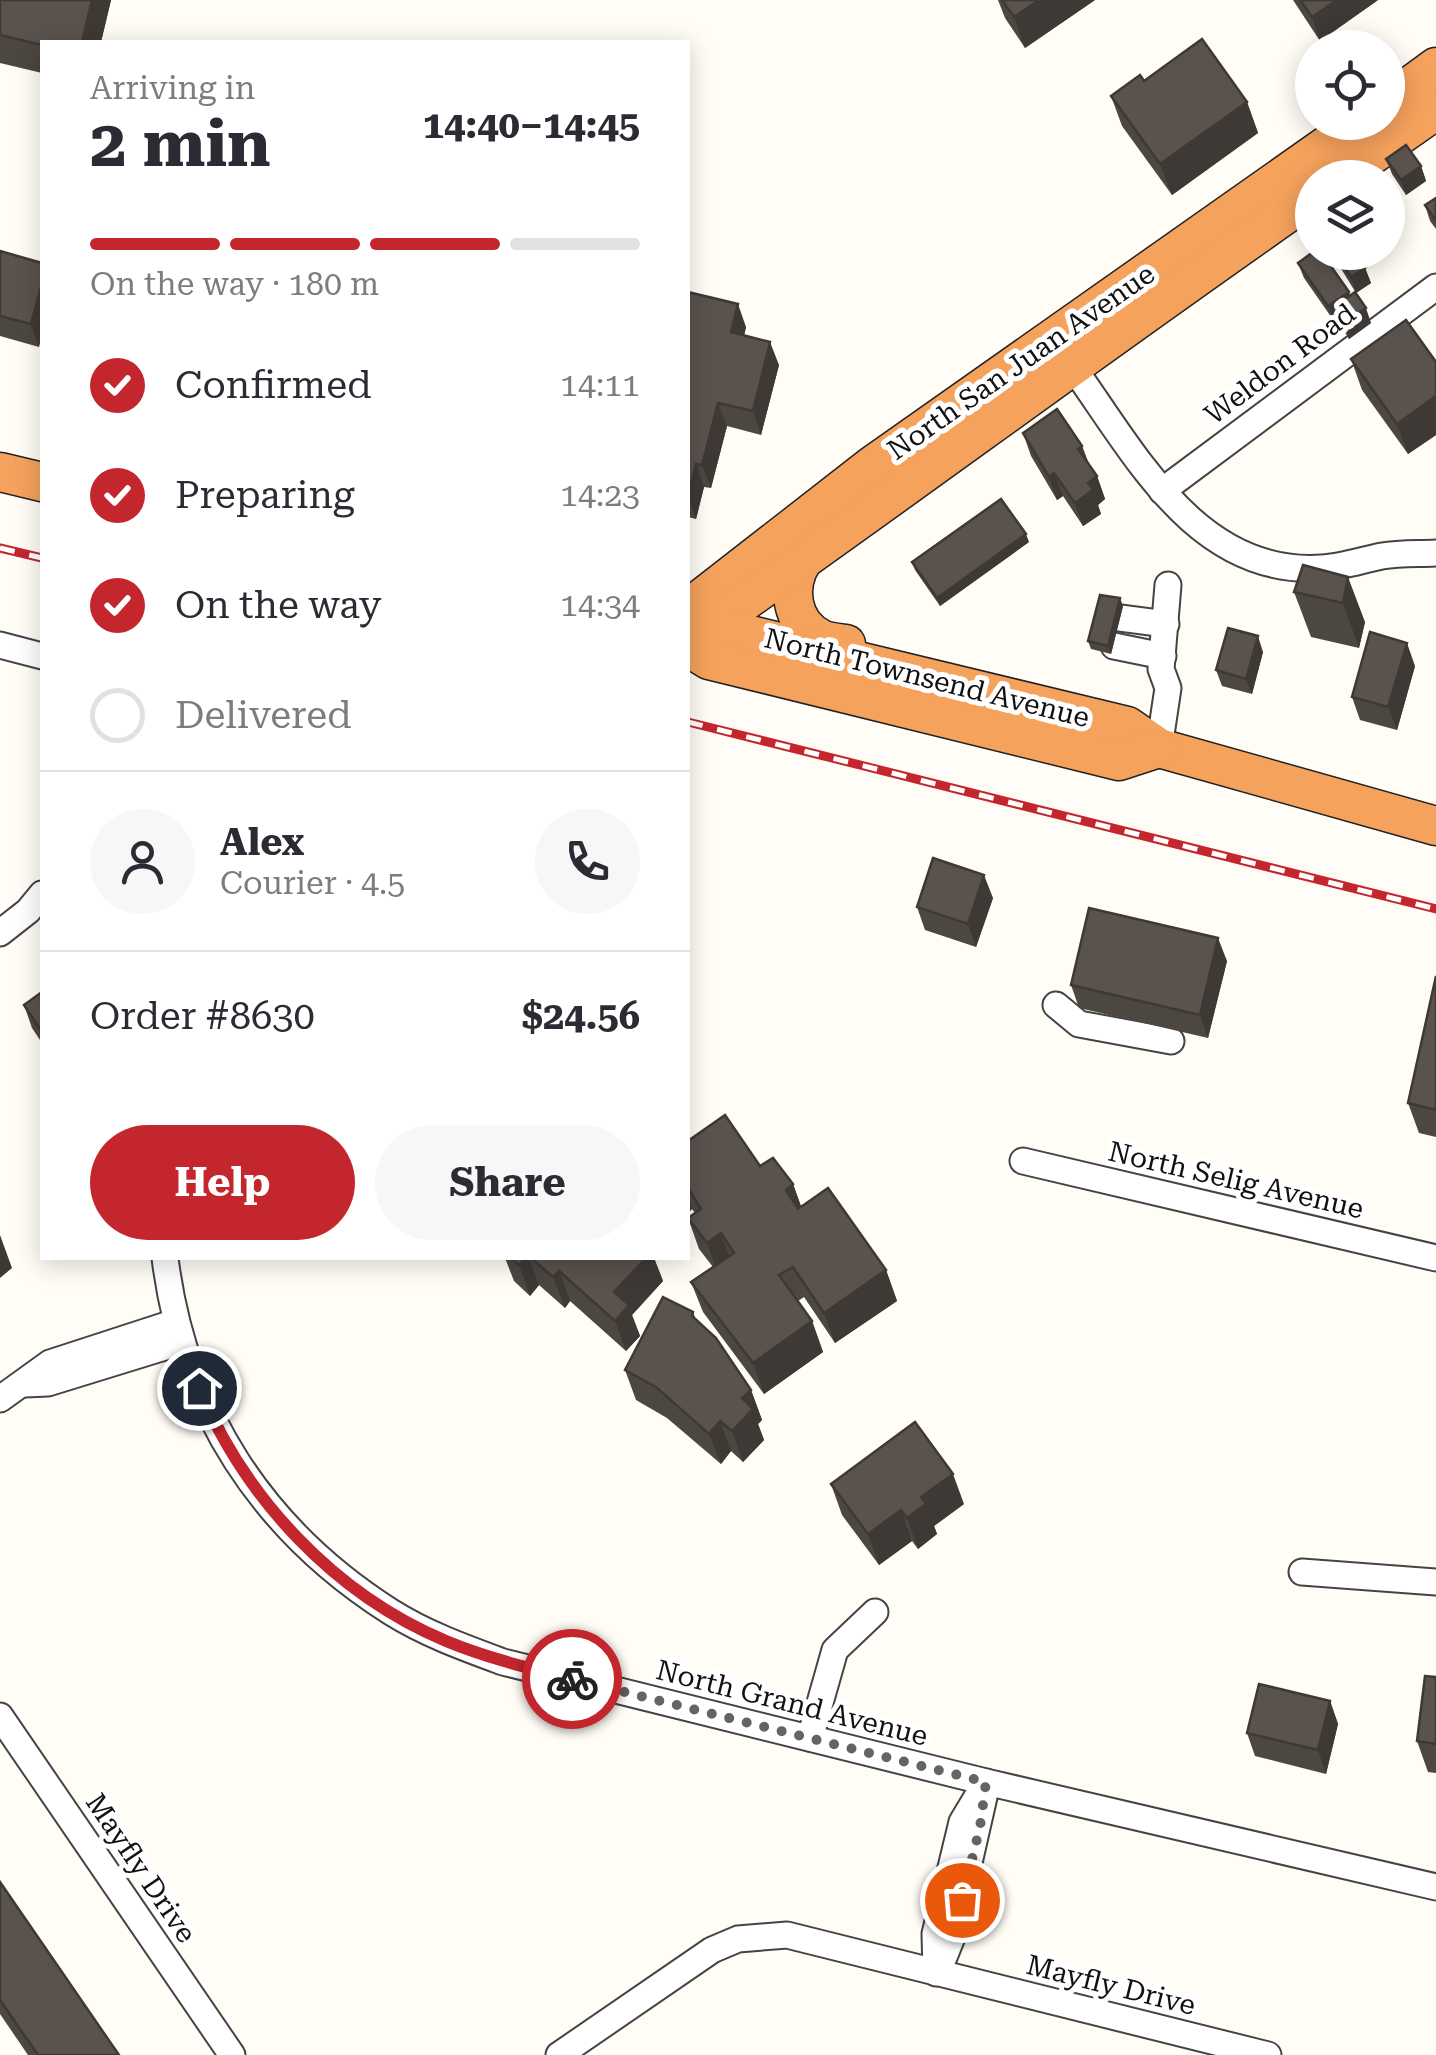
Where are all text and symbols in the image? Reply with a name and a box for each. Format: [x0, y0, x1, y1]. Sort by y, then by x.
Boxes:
map controls [1295, 30, 1405, 270]
button: locate [1295, 30, 1405, 140]
text: Arriving in [90, 69, 255, 107]
text: 14:40–14:45 [423, 103, 640, 147]
text: 2 min [90, 106, 271, 182]
button: layers [1295, 160, 1405, 270]
street label: North San Juan Avenue [881, 257, 1161, 467]
text: On the way · 180 m [90, 265, 379, 303]
street label: Weldon Road [1198, 297, 1362, 431]
icon: check [90, 358, 145, 413]
text: Confirmed [175, 363, 372, 407]
text: 14:11 [560, 366, 640, 404]
icon: check [90, 468, 145, 523]
text: Preparing [175, 473, 355, 517]
text: 14:23 [560, 476, 640, 514]
icon: check [90, 578, 145, 633]
text: On the way [175, 583, 381, 627]
text: 14:34 [560, 586, 640, 624]
street label: North Townsend Avenue [761, 622, 1093, 734]
text: Delivered [175, 693, 352, 737]
button: person [90, 809, 195, 914]
button: phone [535, 809, 640, 914]
text: Alex [220, 820, 304, 864]
text: Courier · 4.5 [220, 864, 405, 902]
text: Order #8630 [90, 994, 315, 1038]
text: $24.56 [522, 994, 640, 1038]
button: Help [90, 1125, 355, 1240]
button: Share [375, 1125, 640, 1240]
street label: North Selig Avenue [1105, 1135, 1367, 1225]
pin [157, 1346, 242, 1431]
icon: home [172, 1361, 227, 1416]
courier [522, 1629, 622, 1729]
icon: bike [545, 1652, 600, 1707]
street label: North Grand Avenue [653, 1653, 931, 1753]
street label: Mayfly Drive [79, 1787, 203, 1949]
pin [920, 1858, 1005, 1943]
icon: bag [935, 1873, 990, 1928]
street label: Mayfly Drive [1023, 1948, 1199, 2022]

